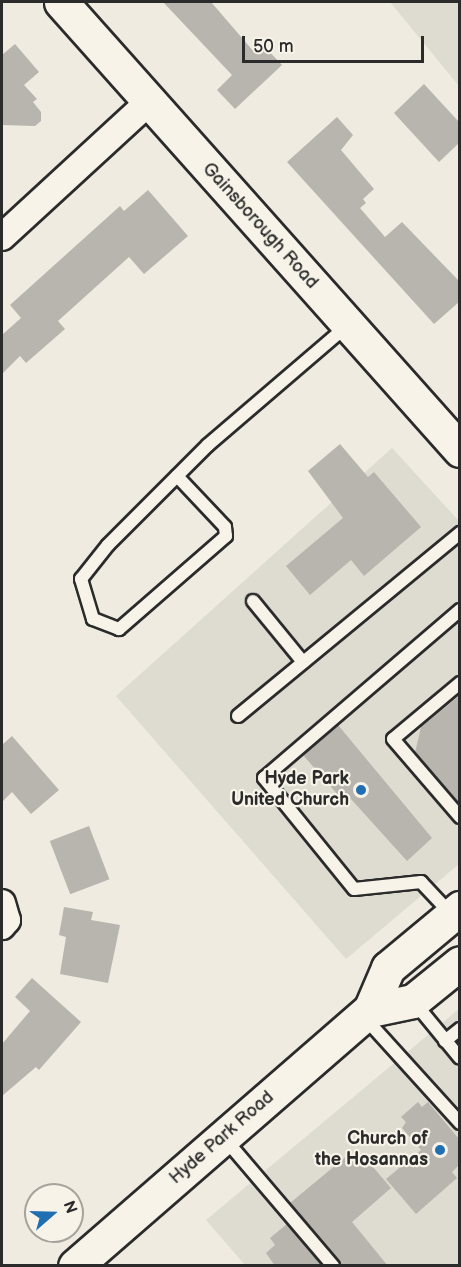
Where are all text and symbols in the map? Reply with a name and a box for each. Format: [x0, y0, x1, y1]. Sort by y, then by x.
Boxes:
scale bar [245, 24, 426, 62]
text: 50 m [253, 36, 294, 57]
street label: Gainsborough Road [198, 158, 322, 294]
place label: Hyde Park United Church [231, 769, 349, 812]
marker: Hyde Park United Church [354, 783, 368, 797]
street label: Hyde Park Road [165, 1087, 279, 1189]
place label: Church of the Hosannas [315, 1129, 428, 1172]
marker: Church of the Hosannas [433, 1143, 447, 1157]
north arrow [24, 1183, 84, 1243]
text: N [59, 1198, 80, 1216]

